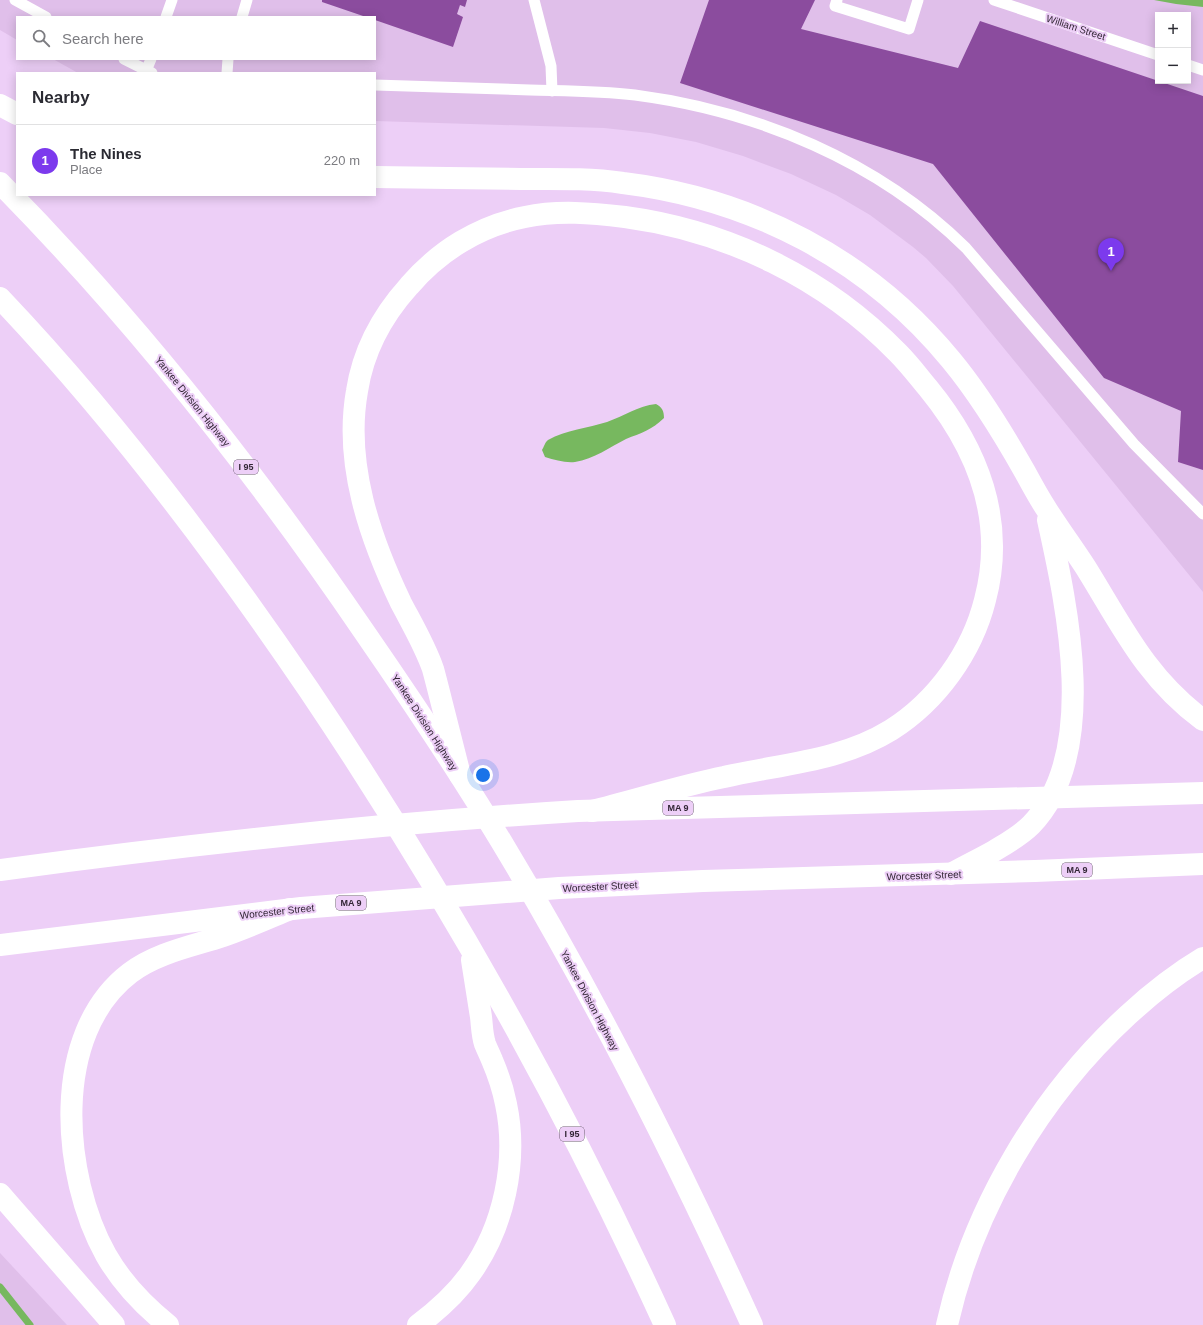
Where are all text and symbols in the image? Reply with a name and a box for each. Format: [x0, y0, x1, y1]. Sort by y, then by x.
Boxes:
map controls [1155, 12, 1191, 84]
button: + [1155, 12, 1191, 48]
street label: William Street [1045, 13, 1107, 42]
search box [16, 16, 376, 60]
icon: search [30, 27, 52, 49]
text: Search here [62, 30, 144, 47]
button: − [1155, 48, 1191, 84]
text: Nearby [32, 88, 90, 107]
text: The Nines [70, 145, 142, 162]
text: 1 [41, 153, 49, 168]
text: 220 m [324, 153, 360, 168]
text: Place [70, 162, 103, 177]
pin: 1 [1098, 238, 1124, 271]
street label: Yankee Division Highway [153, 354, 232, 448]
road number: I 95 [234, 460, 258, 474]
street label: Yankee Division Highway [389, 672, 460, 772]
your location [473, 765, 493, 785]
road number: MA 9 [663, 801, 693, 815]
road number: MA 9 [1062, 863, 1092, 877]
street label: Worcester Street [886, 869, 962, 882]
street label: Worcester Street [562, 879, 638, 894]
road number: MA 9 [336, 896, 366, 910]
street label: Worcester Street [239, 902, 315, 921]
street label: Yankee Division Highway [558, 948, 621, 1052]
road number: I 95 [560, 1127, 584, 1141]

